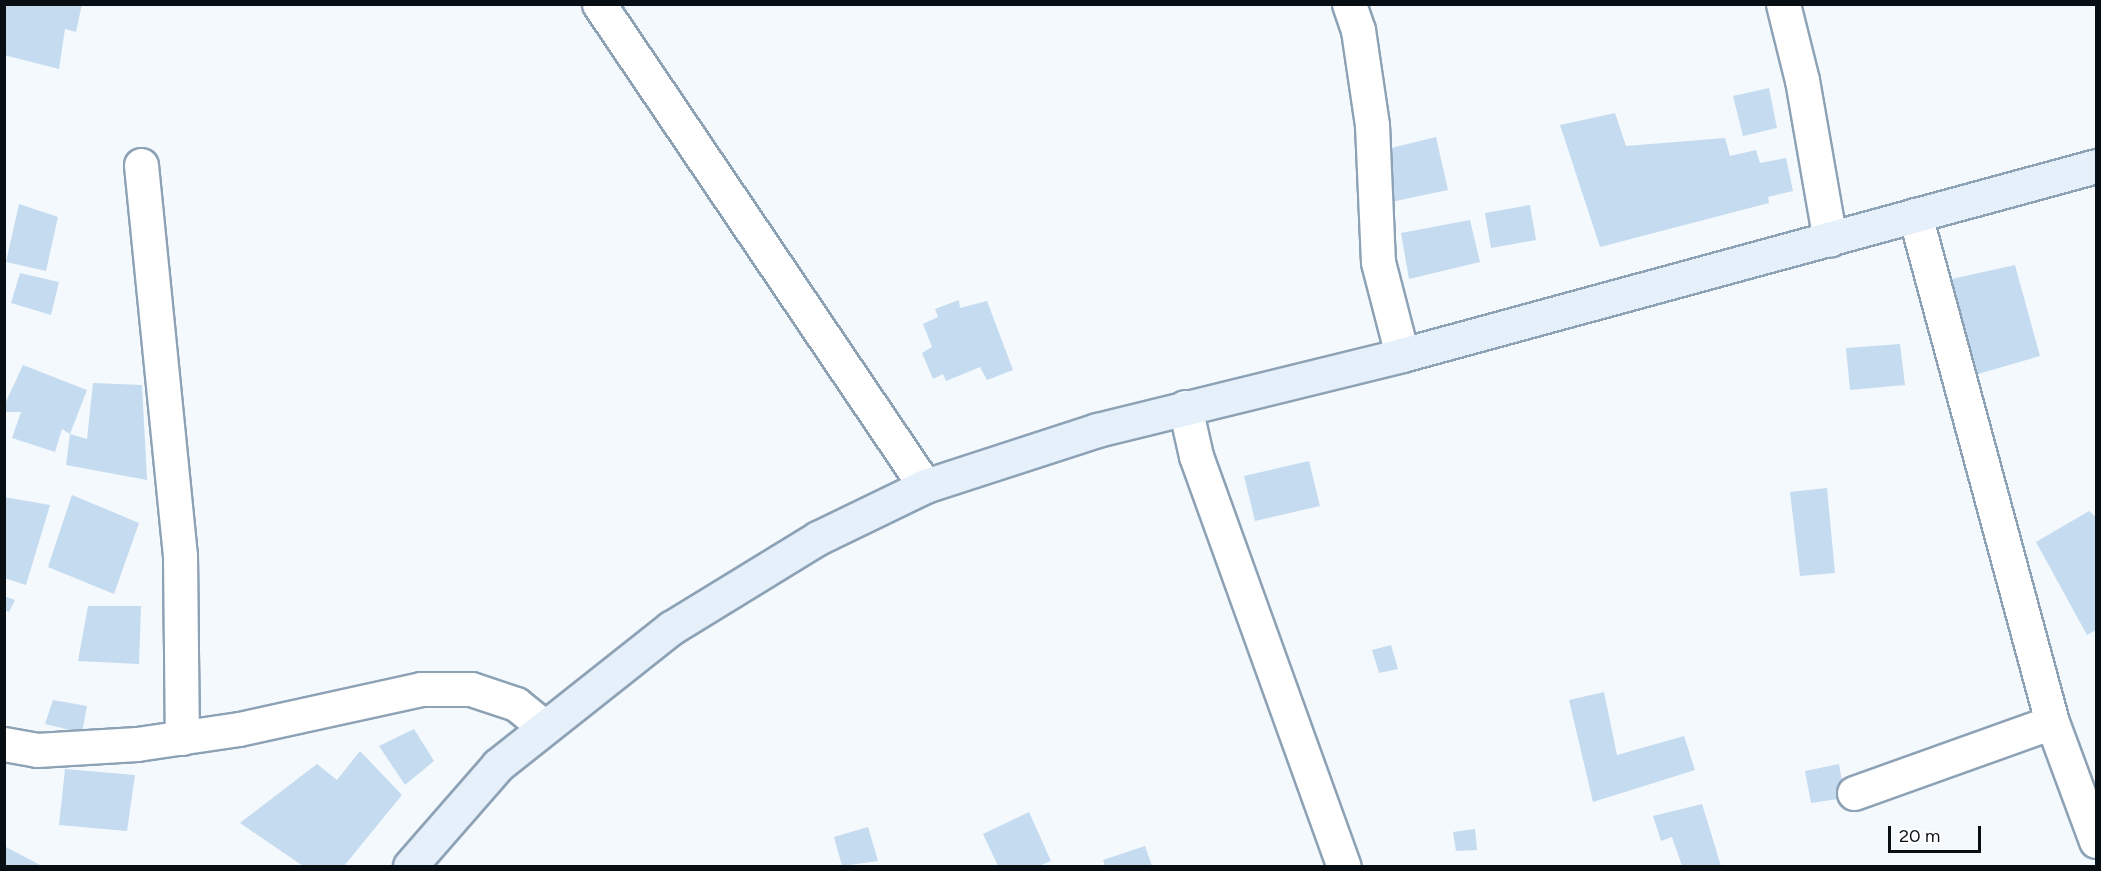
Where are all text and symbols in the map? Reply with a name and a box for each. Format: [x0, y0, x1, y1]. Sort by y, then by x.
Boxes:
scale bar [1891, 814, 1984, 852]
text: 20 m [1899, 825, 1940, 847]

